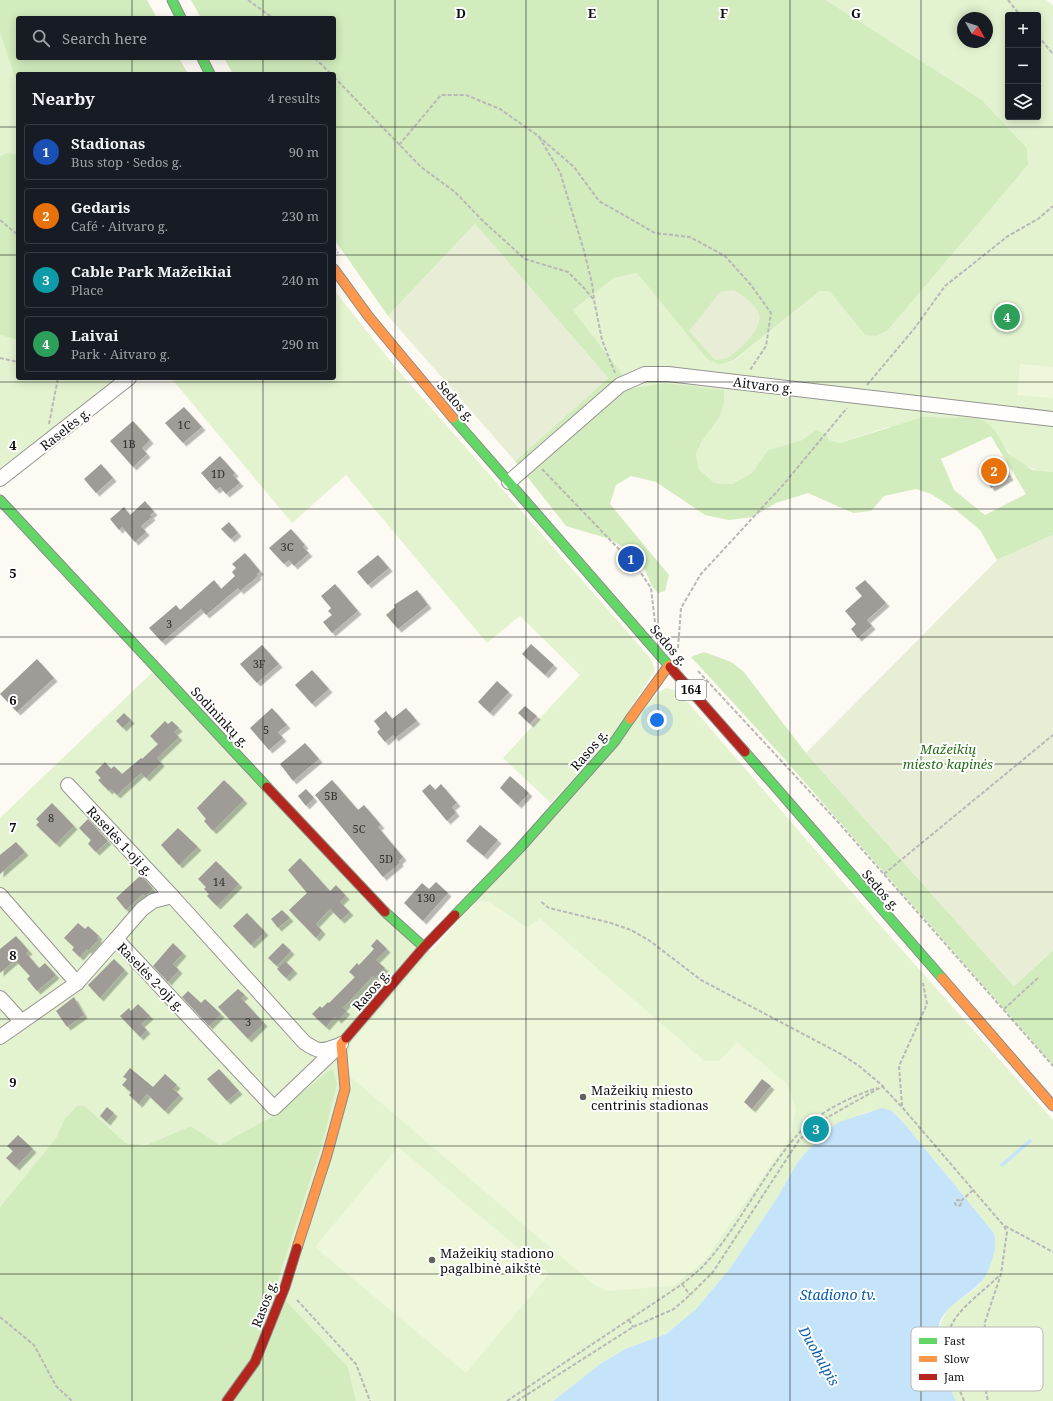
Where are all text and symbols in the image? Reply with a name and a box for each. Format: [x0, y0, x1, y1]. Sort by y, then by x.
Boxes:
text: D [456, 4, 466, 22]
text: E [588, 4, 597, 22]
text: F [720, 4, 728, 22]
text: G [851, 4, 861, 22]
north arrow [957, 12, 993, 48]
map controls [1005, 12, 1041, 120]
button: + [1005, 12, 1041, 48]
search box [16, 16, 336, 60]
icon: search [30, 27, 52, 49]
text: Search here [62, 28, 147, 48]
button: − [1005, 48, 1041, 84]
button: layers [1005, 84, 1041, 120]
text: Nearby [32, 87, 95, 110]
text: 4 results [268, 89, 320, 107]
text: Stadionas [71, 133, 145, 153]
text: 1 [42, 143, 50, 161]
text: 90 m [289, 143, 319, 161]
text: Bus stop · Sedos g. [71, 153, 182, 171]
text: Gedaris [71, 197, 130, 217]
text: 2 [42, 207, 50, 225]
text: 230 m [282, 207, 319, 225]
text: Café · Aitvaro g. [71, 217, 168, 235]
text: Cable Park Mažeikiai [71, 261, 232, 281]
text: 3 [42, 271, 50, 289]
text: 240 m [282, 271, 319, 289]
text: Place [71, 281, 104, 299]
pin: 4 [994, 302, 1020, 332]
text: Laivai [71, 325, 118, 345]
text: 4 [42, 335, 50, 353]
text: 290 m [282, 335, 319, 353]
text: Park · Aitvaro g. [71, 345, 170, 363]
street label: Aitvaro g. [732, 372, 794, 398]
street label: Sedos g. [433, 377, 479, 425]
street label: Raselės g. [36, 404, 94, 454]
house number: 1C [178, 417, 191, 432]
text: 4 [9, 436, 17, 454]
house number: 1B [122, 436, 136, 451]
pin: 2 [981, 456, 1007, 486]
house number: 1D [211, 466, 225, 481]
house number: 3C [281, 539, 294, 554]
pin: 1 [618, 544, 644, 574]
text: 5 [9, 564, 17, 582]
house number: 3 [166, 616, 172, 631]
street label: Sedos g. [646, 621, 692, 669]
house number: 3F [253, 656, 266, 671]
road number: 164 [676, 680, 706, 700]
street label: Sodininkų g. [187, 683, 253, 751]
text: 6 [9, 691, 17, 709]
your location [647, 710, 667, 730]
house number: 5 [263, 722, 269, 737]
street label: Rasos g. [566, 726, 612, 774]
park label: Mažeikių miesto kapinės [903, 740, 993, 773]
house number: 5B [324, 788, 338, 803]
street label: Raselės 1-oji g. [83, 802, 157, 880]
house number: 8 [48, 810, 54, 825]
text: 7 [9, 818, 17, 836]
house number: 5C [353, 821, 366, 836]
house number: 5D [379, 851, 393, 866]
street label: Sedos g. [858, 866, 904, 914]
house number: 14 [213, 874, 225, 889]
house number: 130 [417, 890, 435, 905]
street label: Raselės 2-oji g. [113, 939, 189, 1015]
text: 8 [9, 946, 17, 964]
street label: Rasos g. [348, 966, 394, 1014]
house number: 3 [245, 1014, 251, 1029]
text: 9 [9, 1073, 17, 1091]
place label: Mažeikių miesto centrinis stadionas [591, 1081, 708, 1114]
marker: Mažeikių miesto centrinis stadionas [578, 1092, 588, 1102]
pin: 3 [803, 1114, 829, 1144]
place label: Mažeikių stadiono pagalbinė aikštė [440, 1244, 554, 1277]
marker: Mažeikių stadiono pagalbinė aikštė [427, 1255, 437, 1265]
street label: Rasos g. [247, 1278, 281, 1330]
water label: Stadiono tv. [800, 1285, 876, 1304]
water label: Duobulpis [794, 1322, 844, 1389]
legend [911, 1327, 1043, 1391]
text: Fast [944, 1333, 965, 1348]
text: Slow [944, 1351, 970, 1366]
text: Jam [943, 1369, 965, 1384]

